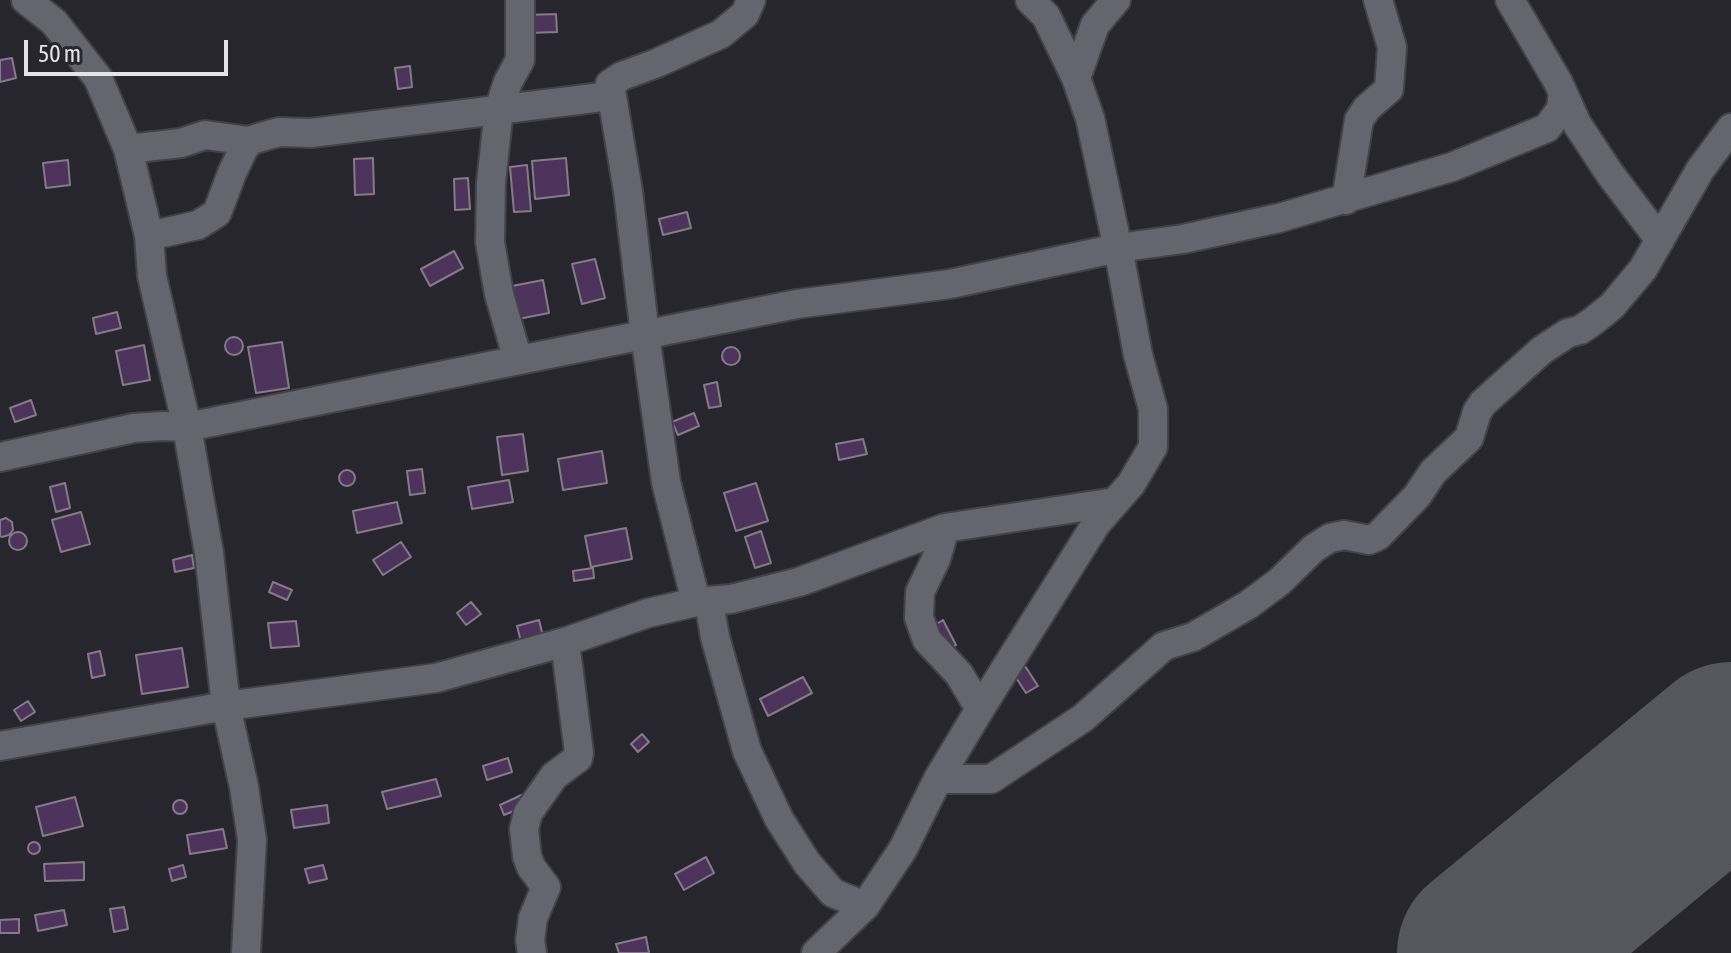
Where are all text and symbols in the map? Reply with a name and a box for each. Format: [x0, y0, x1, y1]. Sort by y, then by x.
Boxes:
scale bar [28, 24, 232, 74]
text: 50 m [38, 40, 81, 67]

